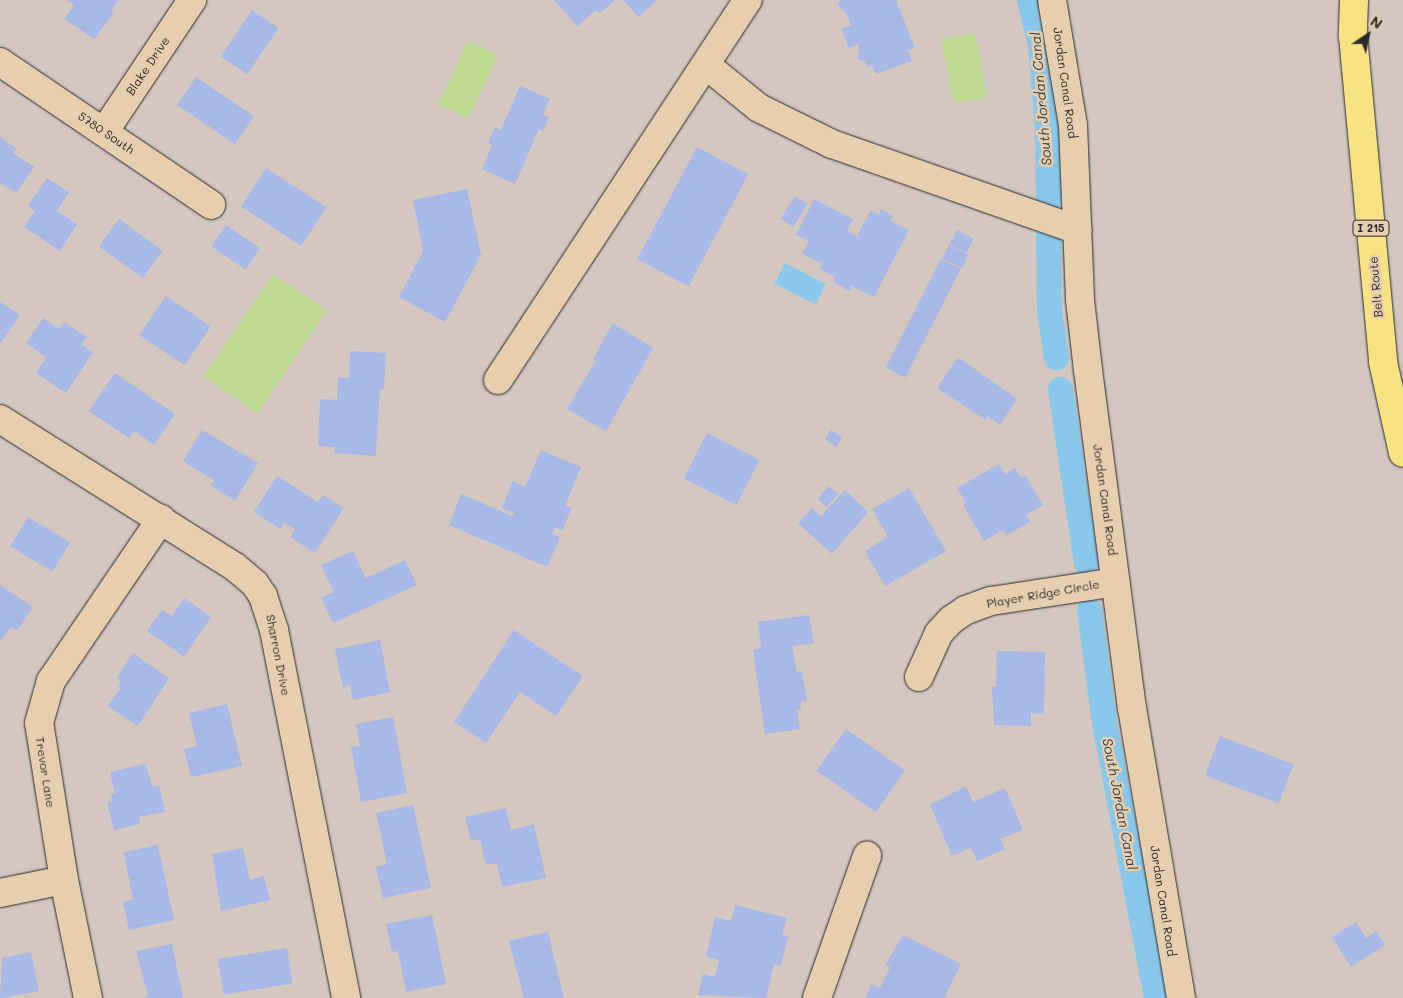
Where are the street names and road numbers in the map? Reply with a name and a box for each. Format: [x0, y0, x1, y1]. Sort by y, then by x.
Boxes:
street label: Jordan Canal Road [1050, 26, 1080, 140]
street label: Blake Drive [123, 34, 173, 98]
street label: 5780 South [75, 109, 137, 157]
road number: I 215 [1352, 220, 1390, 237]
street label: Belt Route [1366, 256, 1386, 318]
street label: Jordan Canal Road [1090, 443, 1120, 557]
street label: Player Ridge Circle [985, 577, 1101, 611]
street label: Sharron Drive [263, 613, 293, 697]
street label: Trevor Lane [32, 736, 58, 808]
street label: Jordan Canal Road [1147, 844, 1179, 958]

